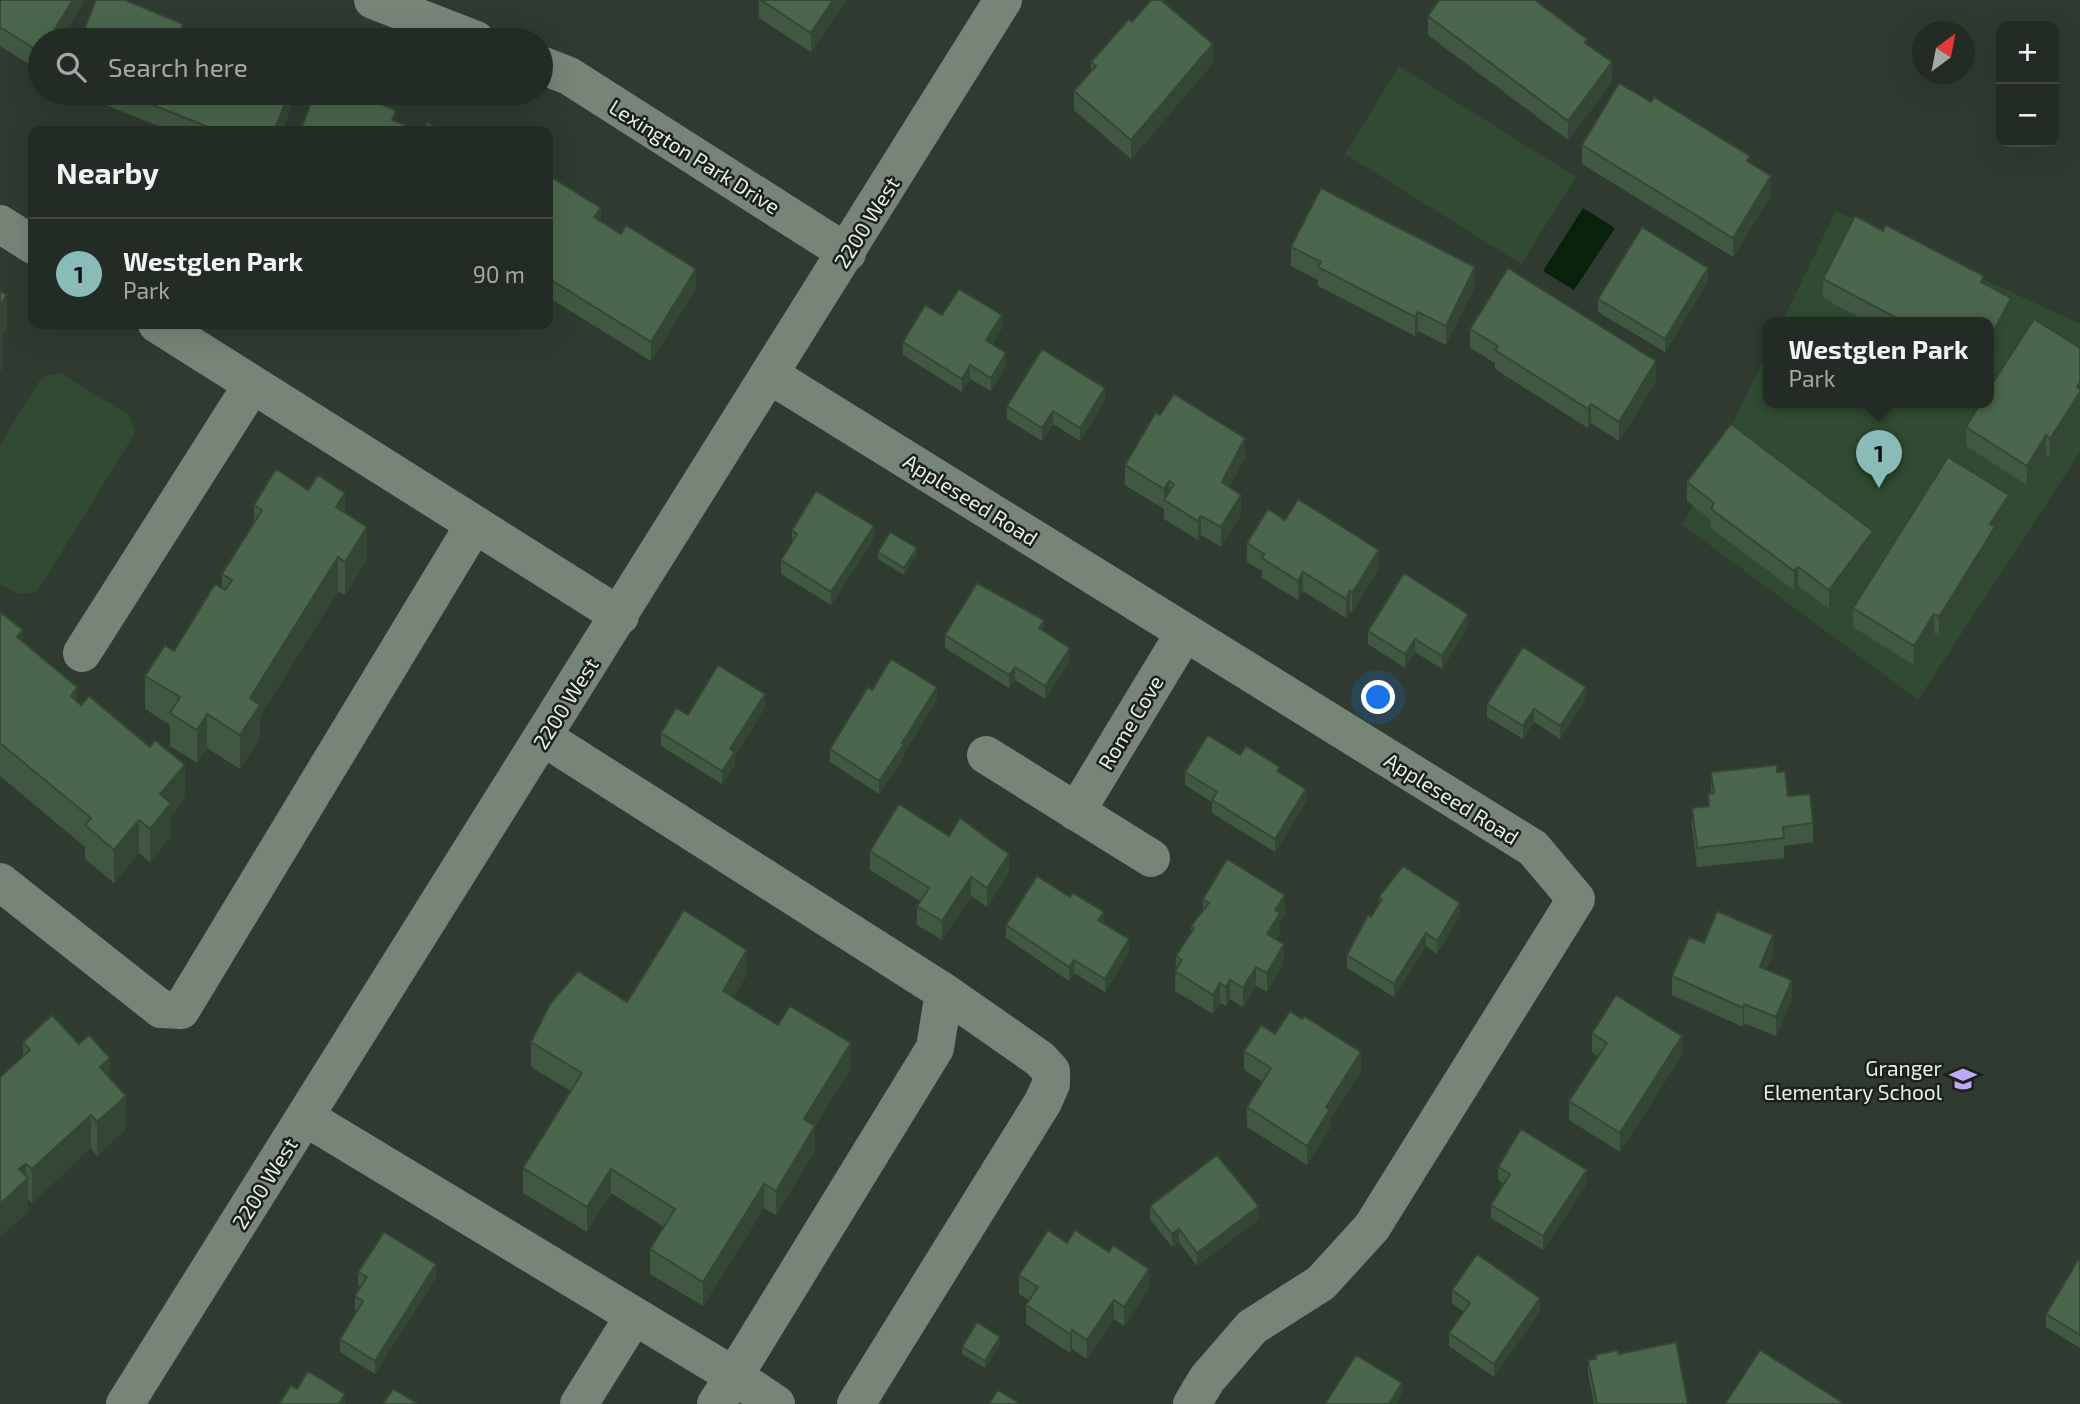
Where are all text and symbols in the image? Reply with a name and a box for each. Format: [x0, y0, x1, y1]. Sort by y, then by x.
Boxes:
north arrow [1912, 21, 1975, 84]
map controls [1996, 21, 2059, 147]
button: + [1996, 21, 2059, 84]
search box [28, 28, 553, 105]
icon: search [52, 48, 90, 86]
text: Search here [108, 51, 248, 82]
button: − [1996, 84, 2059, 147]
street label: Lexington Park Drive [605, 93, 785, 219]
text: Nearby [56, 154, 159, 190]
street label: 2200 West [828, 172, 904, 272]
text: Westglen Park [123, 245, 303, 276]
text: 1 [74, 260, 84, 288]
text: 90 m [473, 260, 525, 288]
text: Park [123, 276, 170, 304]
popup [1763, 317, 1994, 408]
text: Westglen Park [1788, 333, 1969, 364]
text: Park [1788, 364, 1836, 392]
pin: 1 [1856, 430, 1902, 488]
street label: Appleseed Road [899, 448, 1043, 550]
street label: 2200 West [527, 653, 603, 753]
street label: Rome Cove [1092, 670, 1168, 774]
your location [1361, 680, 1395, 714]
street label: Appleseed Road [1380, 747, 1524, 849]
place label: Granger Elementary School [1763, 1055, 1943, 1104]
school or university icon: Granger Elementary School [1948, 1064, 1978, 1094]
street label: 2200 West [226, 1133, 302, 1233]

